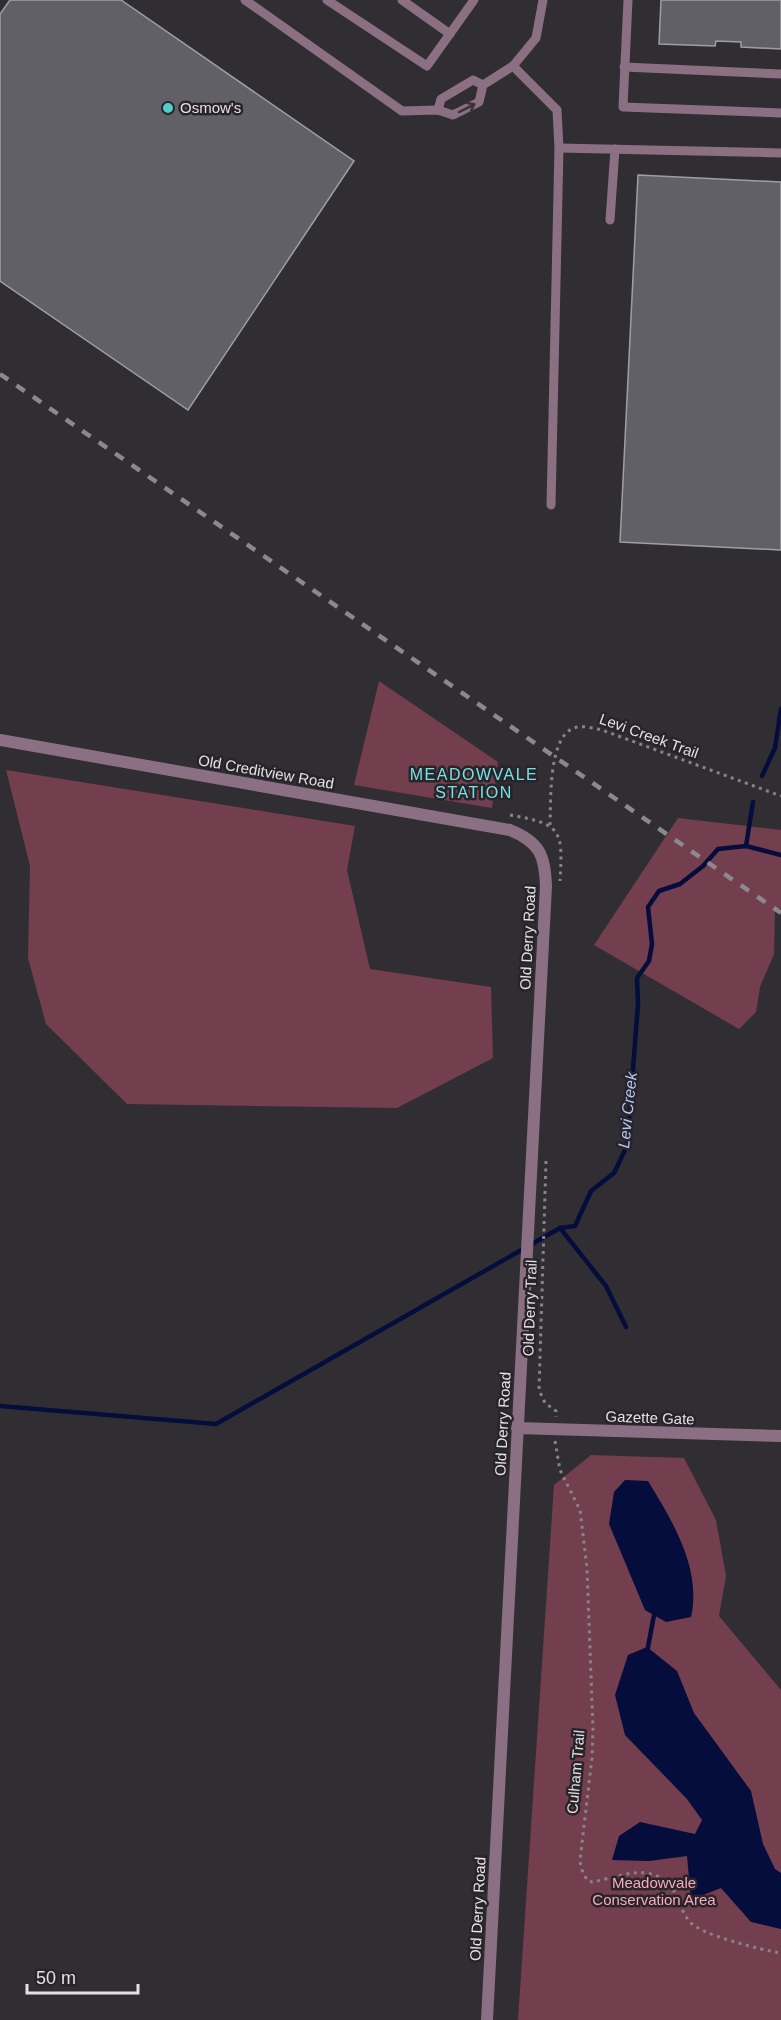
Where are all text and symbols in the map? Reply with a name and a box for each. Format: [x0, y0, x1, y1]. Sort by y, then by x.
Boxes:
place label: Osmow's [180, 99, 241, 116]
marker: Osmow's [161, 101, 175, 115]
one-way arrow [457, 102, 475, 114]
street label: Levi Creek Trail [597, 710, 701, 761]
street label: Old Creditview Road [197, 751, 335, 792]
district label: MEADOWVALE STATION [410, 766, 538, 801]
street label: Old Derry Road [516, 885, 539, 990]
water label: Levi Creek [615, 1070, 640, 1149]
street label: Old Derry Trail [519, 1259, 540, 1357]
street label: Old Derry Road [491, 1371, 514, 1476]
street label: Gazette Gate [605, 1407, 695, 1428]
street label: Culham Trail [563, 1729, 588, 1815]
street label: Old Derry Road [466, 1856, 489, 1961]
park label: Meadowvale Conservation Area [592, 1874, 716, 1908]
scale bar [27, 1957, 138, 1995]
text: 50 m [36, 1968, 76, 1988]

